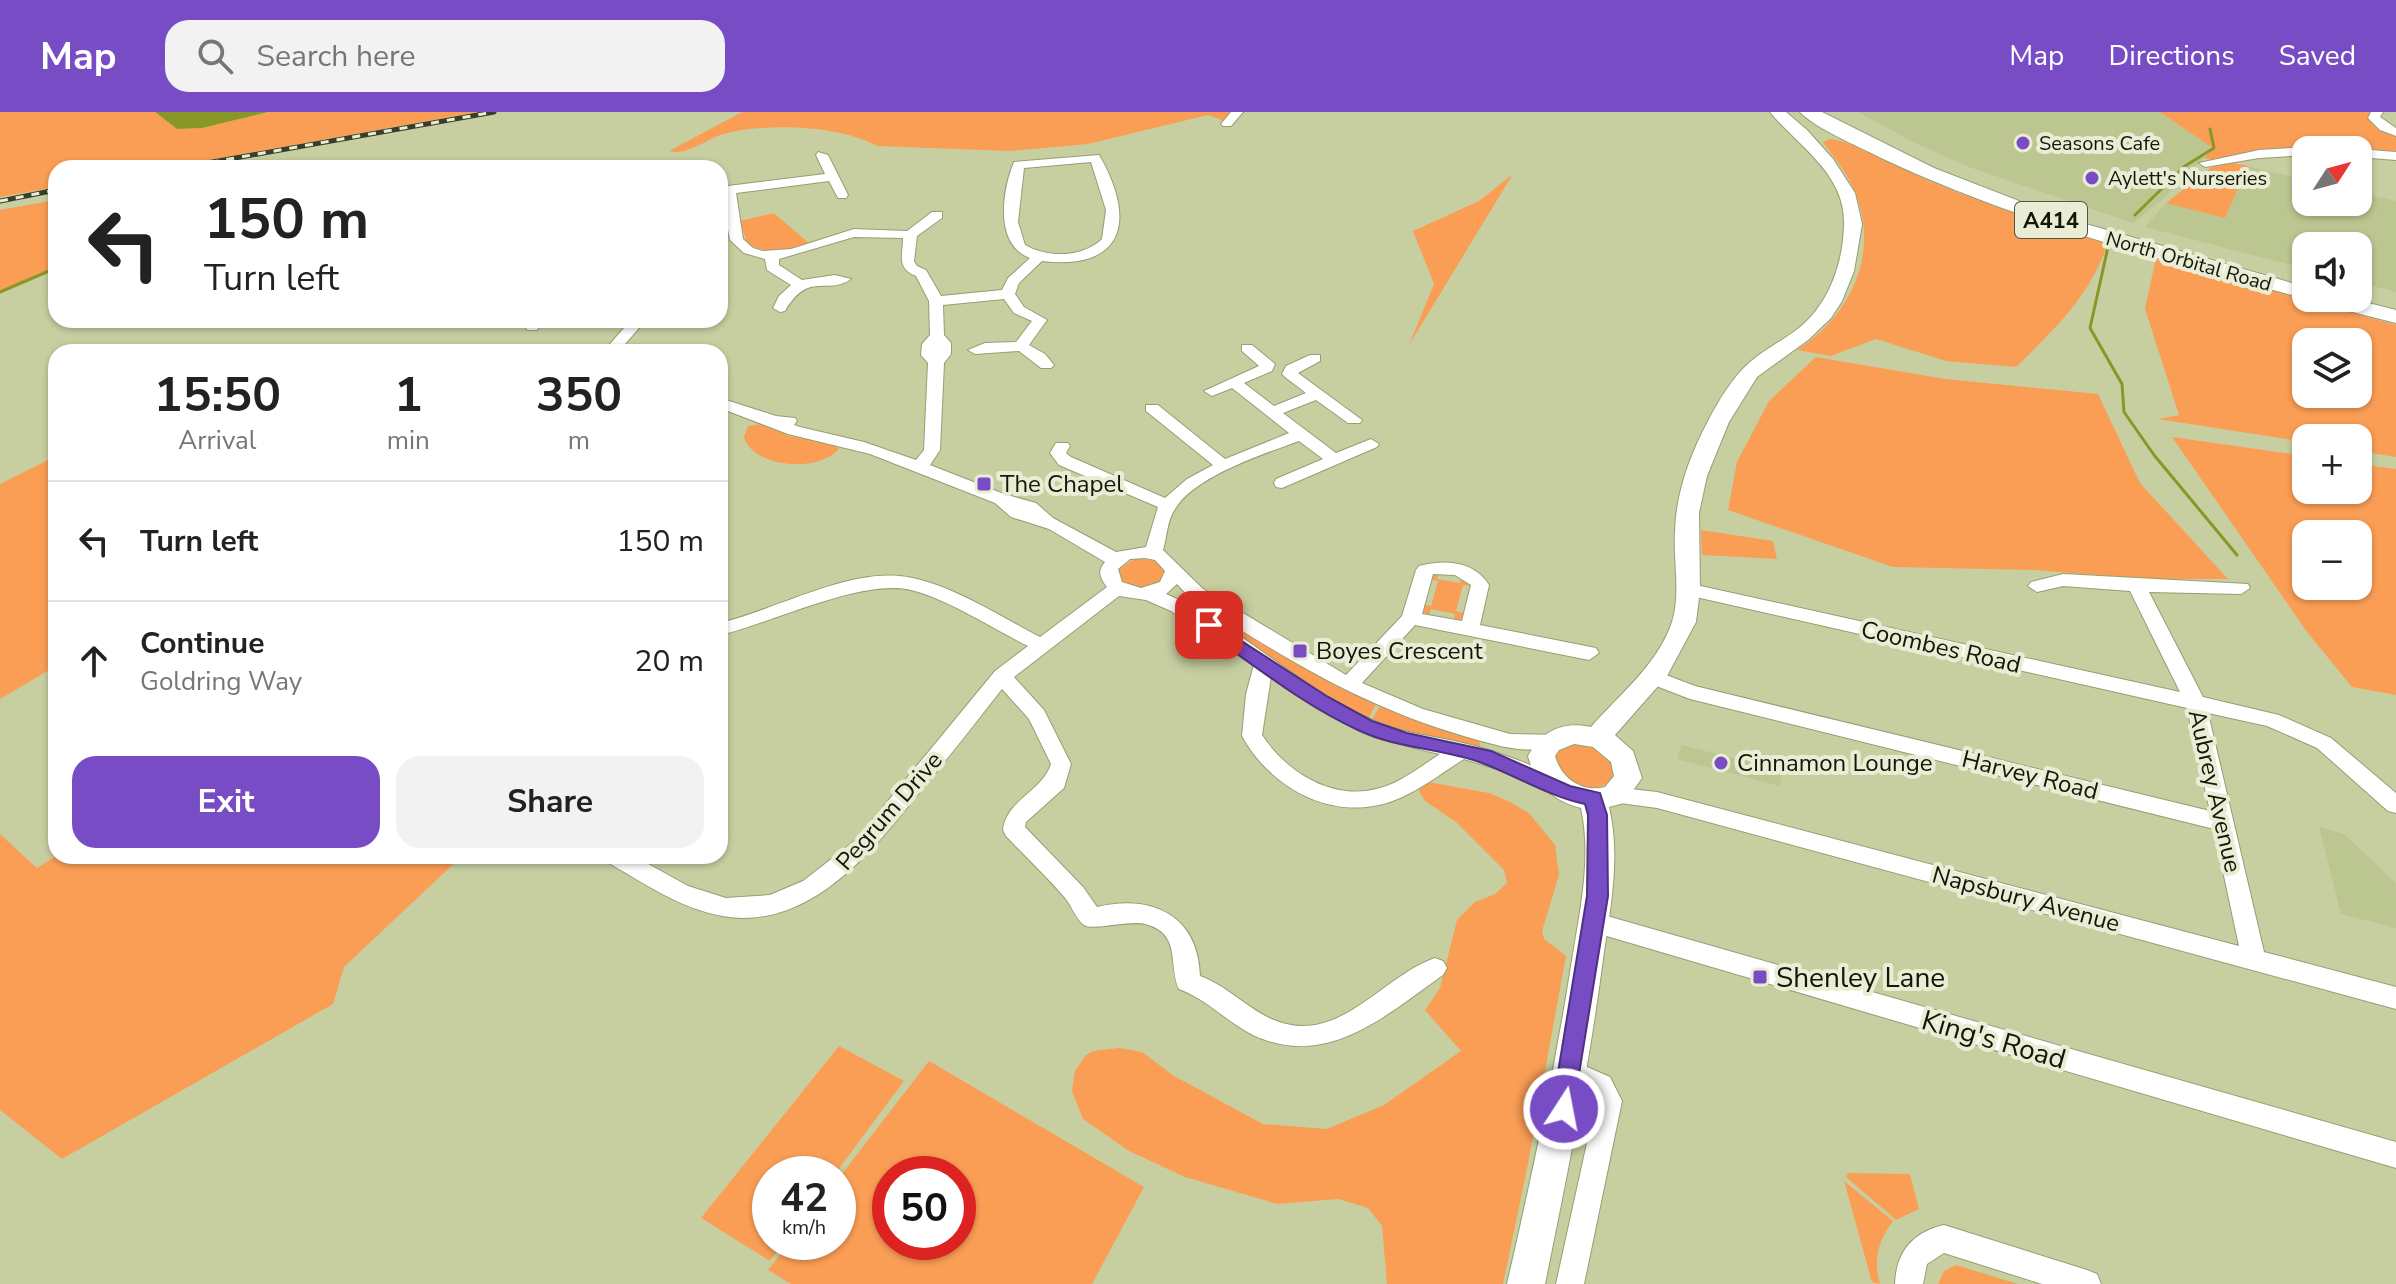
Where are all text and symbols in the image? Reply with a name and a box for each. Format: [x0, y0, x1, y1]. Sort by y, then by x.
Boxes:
search box [165, 20, 725, 92]
text: Map [40, 31, 117, 82]
icon: search [193, 34, 237, 78]
text: Search here [257, 36, 416, 77]
text: Map [2009, 37, 2064, 75]
text: Directions [2108, 37, 2235, 75]
text: Saved [2279, 37, 2356, 75]
place label: Seasons Cafe [2039, 130, 2160, 157]
marker: Seasons Cafe [2014, 134, 2032, 152]
north arrow [2292, 136, 2372, 216]
map controls [2292, 136, 2372, 600]
place label: Aylett's Nurseries [2108, 165, 2267, 192]
marker: Aylett's Nurseries [2083, 169, 2101, 187]
text: 150 m [204, 181, 369, 258]
icon: left [72, 192, 176, 296]
road number: A414 [2015, 202, 2087, 238]
street label: North Orbital Road [2103, 225, 2275, 298]
button: sound [2292, 232, 2372, 312]
text: Turn left [204, 254, 339, 303]
button: layers [2292, 328, 2372, 408]
text: 15:50 [154, 362, 281, 428]
text: 1 [394, 362, 423, 428]
text: 350 [536, 362, 622, 428]
text: Arrival [178, 423, 257, 458]
text: min [387, 423, 430, 458]
text: m [568, 423, 590, 458]
button: + [2292, 424, 2372, 504]
place label: The Chapel [1000, 468, 1123, 500]
marker: The Chapel [975, 475, 993, 493]
icon: left [72, 519, 116, 563]
button: − [2292, 520, 2372, 600]
text: Turn left [140, 521, 258, 562]
text: 150 m [617, 521, 704, 562]
pin [1175, 591, 1243, 659]
icon: arrive [1187, 603, 1231, 647]
street label: Coombes Road [1858, 613, 2024, 681]
text: Continue [140, 623, 265, 664]
place label: Boyes Crescent [1316, 635, 1483, 667]
icon: ahead [72, 639, 116, 683]
text: 20 m [635, 641, 704, 682]
marker: Boyes Crescent [1291, 642, 1309, 660]
text: Goldring Way [140, 664, 302, 699]
street label: Aubrey Avenue [2181, 706, 2249, 876]
street label: Harvey Road [1958, 743, 2102, 807]
street label: Pegrum Drive [829, 745, 949, 877]
place label: Cinnamon Lounge [1737, 747, 1933, 779]
marker: Cinnamon Lounge [1712, 754, 1730, 772]
button: Exit [72, 756, 380, 848]
button: Share [396, 756, 704, 848]
street label: Napsbury Avenue [1929, 859, 2123, 939]
place label: Shenley Lane [1776, 959, 1945, 997]
marker: Shenley Lane [1751, 968, 1769, 986]
street label: King's Road [1917, 1001, 2070, 1079]
position arrow [1522, 1067, 1606, 1151]
speed limit sign: 50 [872, 1156, 976, 1260]
text: 42 [780, 1171, 828, 1225]
text: km/h [782, 1214, 826, 1241]

